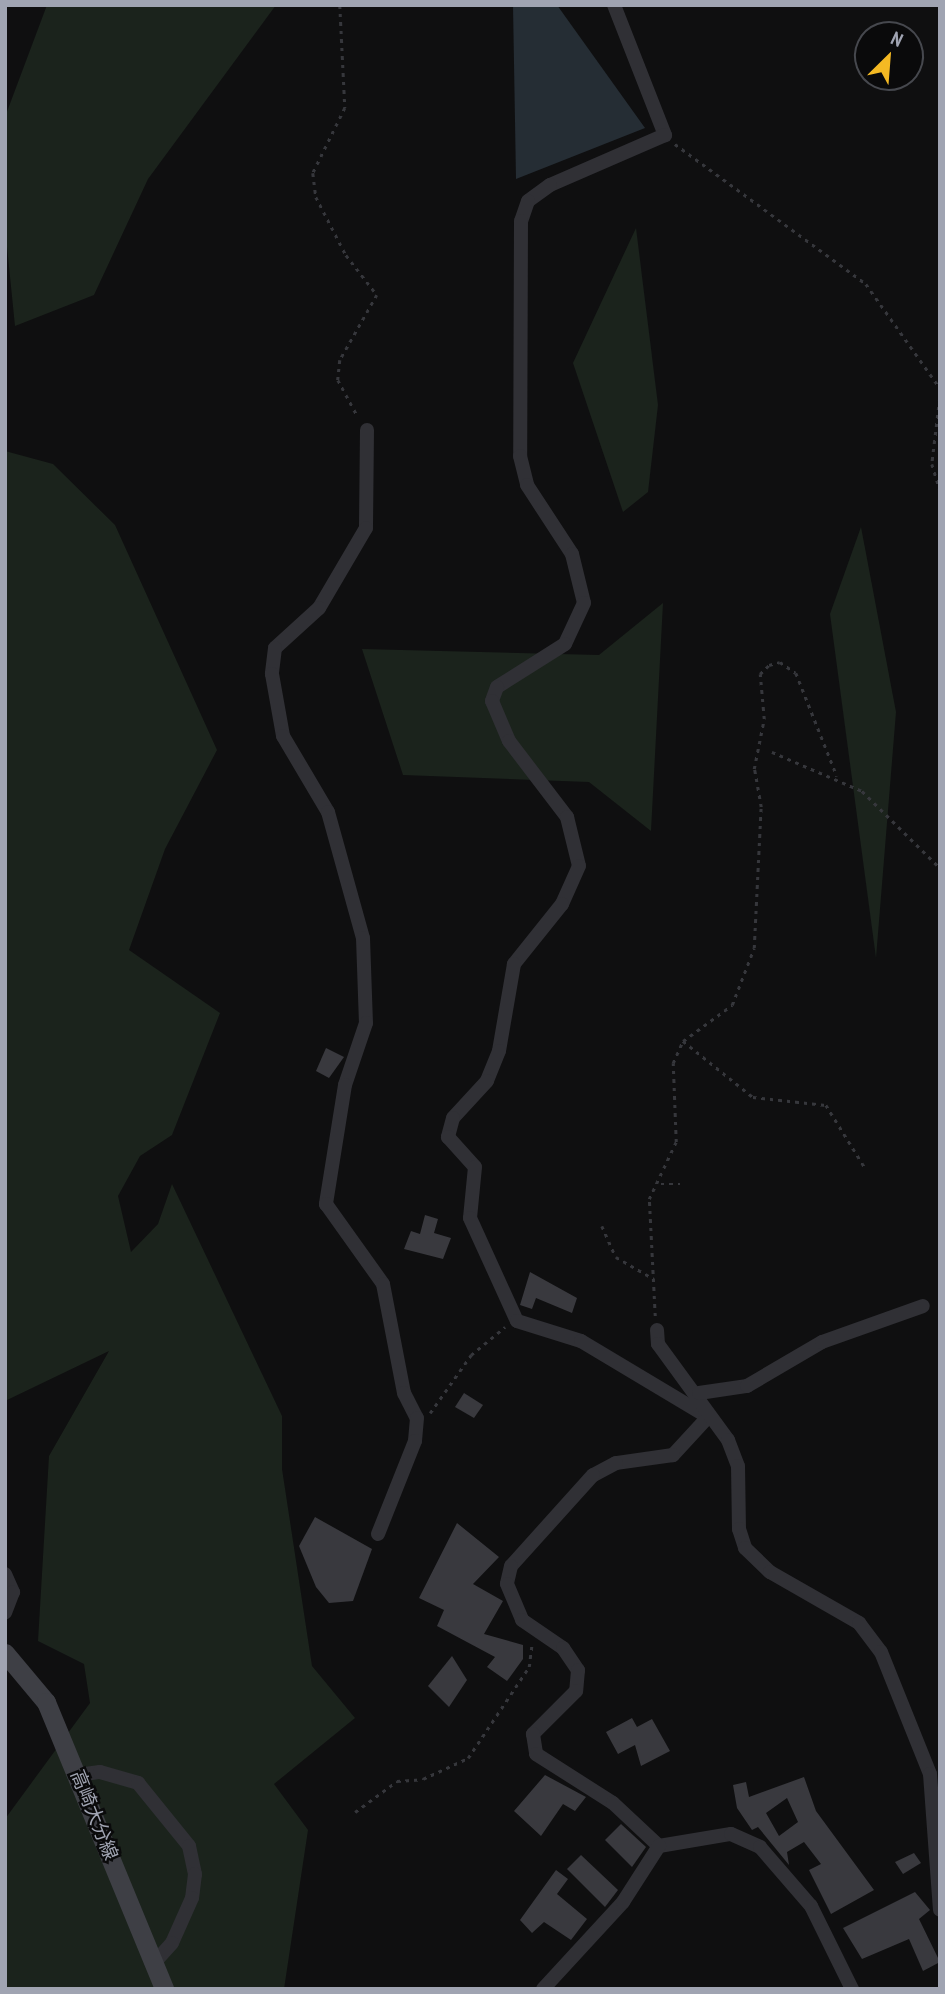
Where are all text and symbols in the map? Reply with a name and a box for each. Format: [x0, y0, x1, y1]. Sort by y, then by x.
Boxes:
north arrow [854, 21, 924, 91]
text: N [887, 26, 907, 52]
street label: 高崎大分線 [66, 1767, 122, 1863]

